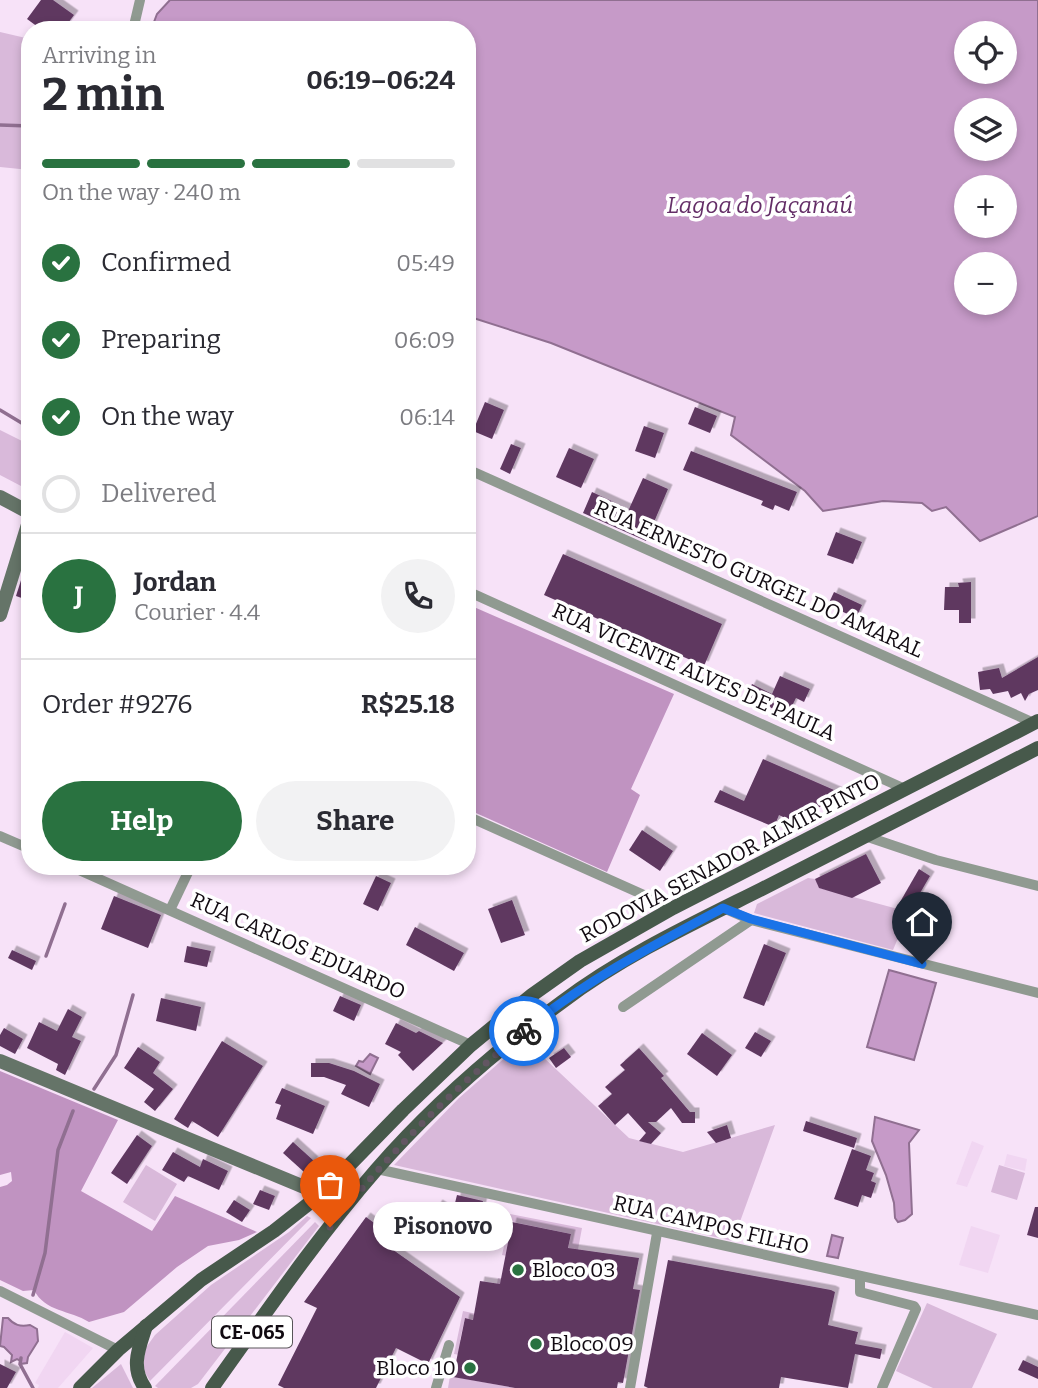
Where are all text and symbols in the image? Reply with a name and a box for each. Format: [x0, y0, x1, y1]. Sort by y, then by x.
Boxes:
map controls [954, 21, 1017, 315]
button: locate [954, 21, 1017, 84]
text: Arriving in [42, 41, 156, 69]
text: 06:19–06:24 [306, 65, 455, 96]
text: 2 min [42, 67, 164, 122]
button: layers [954, 98, 1017, 161]
button: + [954, 175, 1017, 238]
text: On the way · 240 m [42, 178, 241, 206]
water label: Lagoa do Jaçanaú [667, 191, 853, 219]
icon: check [42, 244, 80, 282]
text: Confirmed [101, 247, 231, 278]
text: 05:49 [396, 249, 455, 277]
button: − [954, 252, 1017, 315]
icon: check [42, 321, 80, 359]
text: Preparing [101, 324, 221, 355]
text: 06:09 [394, 326, 455, 354]
icon: check [42, 398, 80, 436]
text: On the way [101, 401, 234, 432]
text: 06:14 [399, 403, 455, 431]
text: Delivered [101, 478, 216, 509]
street label: RUA ERNESTO GURGEL DO AMARAL [591, 495, 928, 664]
button: phone [381, 559, 455, 633]
text: Jordan [134, 567, 216, 598]
text: J [75, 581, 83, 612]
text: Courier · 4.4 [134, 598, 260, 626]
street label: RUA VICENTE ALVES DE PAULA [548, 598, 840, 746]
text: Order #9276 [42, 689, 193, 720]
text: R$25.18 [361, 689, 455, 720]
street label: RODOVIA SENADOR ALMIR PINTO [576, 768, 884, 948]
button: Help [42, 781, 242, 861]
button: Share [256, 781, 455, 861]
street label: RUA CARLOS EDUARDO [187, 887, 409, 1005]
pin [892, 892, 952, 964]
icon: home [903, 903, 941, 941]
courier [489, 996, 559, 1066]
icon: bike [505, 1012, 543, 1050]
pin [300, 1155, 360, 1227]
icon: bag [311, 1166, 349, 1204]
street label: RUA CAMPOS FILHO [611, 1190, 811, 1260]
callout: Pisonovo [372, 1202, 512, 1252]
text: Pisonovo [393, 1212, 493, 1240]
place label: Bloco 03 [532, 1257, 615, 1283]
marker: Bloco 03 [510, 1262, 526, 1278]
road number: CE-065 [212, 1316, 292, 1348]
place label: Bloco 09 [550, 1331, 634, 1357]
marker: Bloco 09 [528, 1336, 544, 1352]
place label: Bloco 10 [376, 1355, 456, 1381]
marker: Bloco 10 [462, 1360, 478, 1376]

